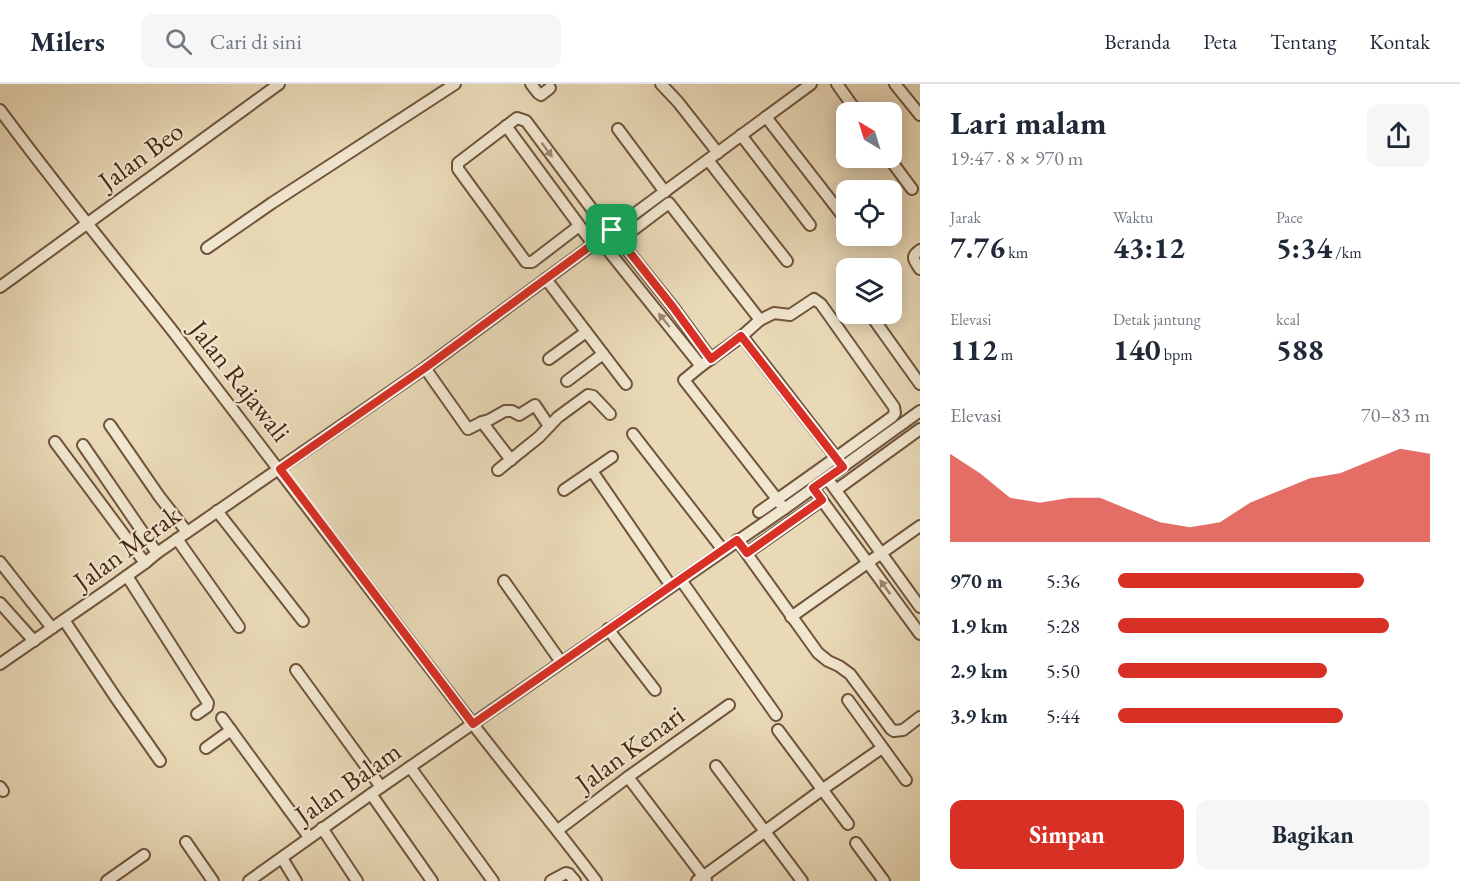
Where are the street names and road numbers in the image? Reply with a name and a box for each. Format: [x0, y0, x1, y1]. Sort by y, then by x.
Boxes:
street label: Jalan Beo [90, 113, 190, 199]
street label: Jalan Rajawali [181, 311, 299, 449]
street label: Jalan Merak [65, 497, 187, 599]
street label: Jalan Kenari [567, 697, 691, 801]
street label: Jalan Balam [286, 733, 408, 833]

